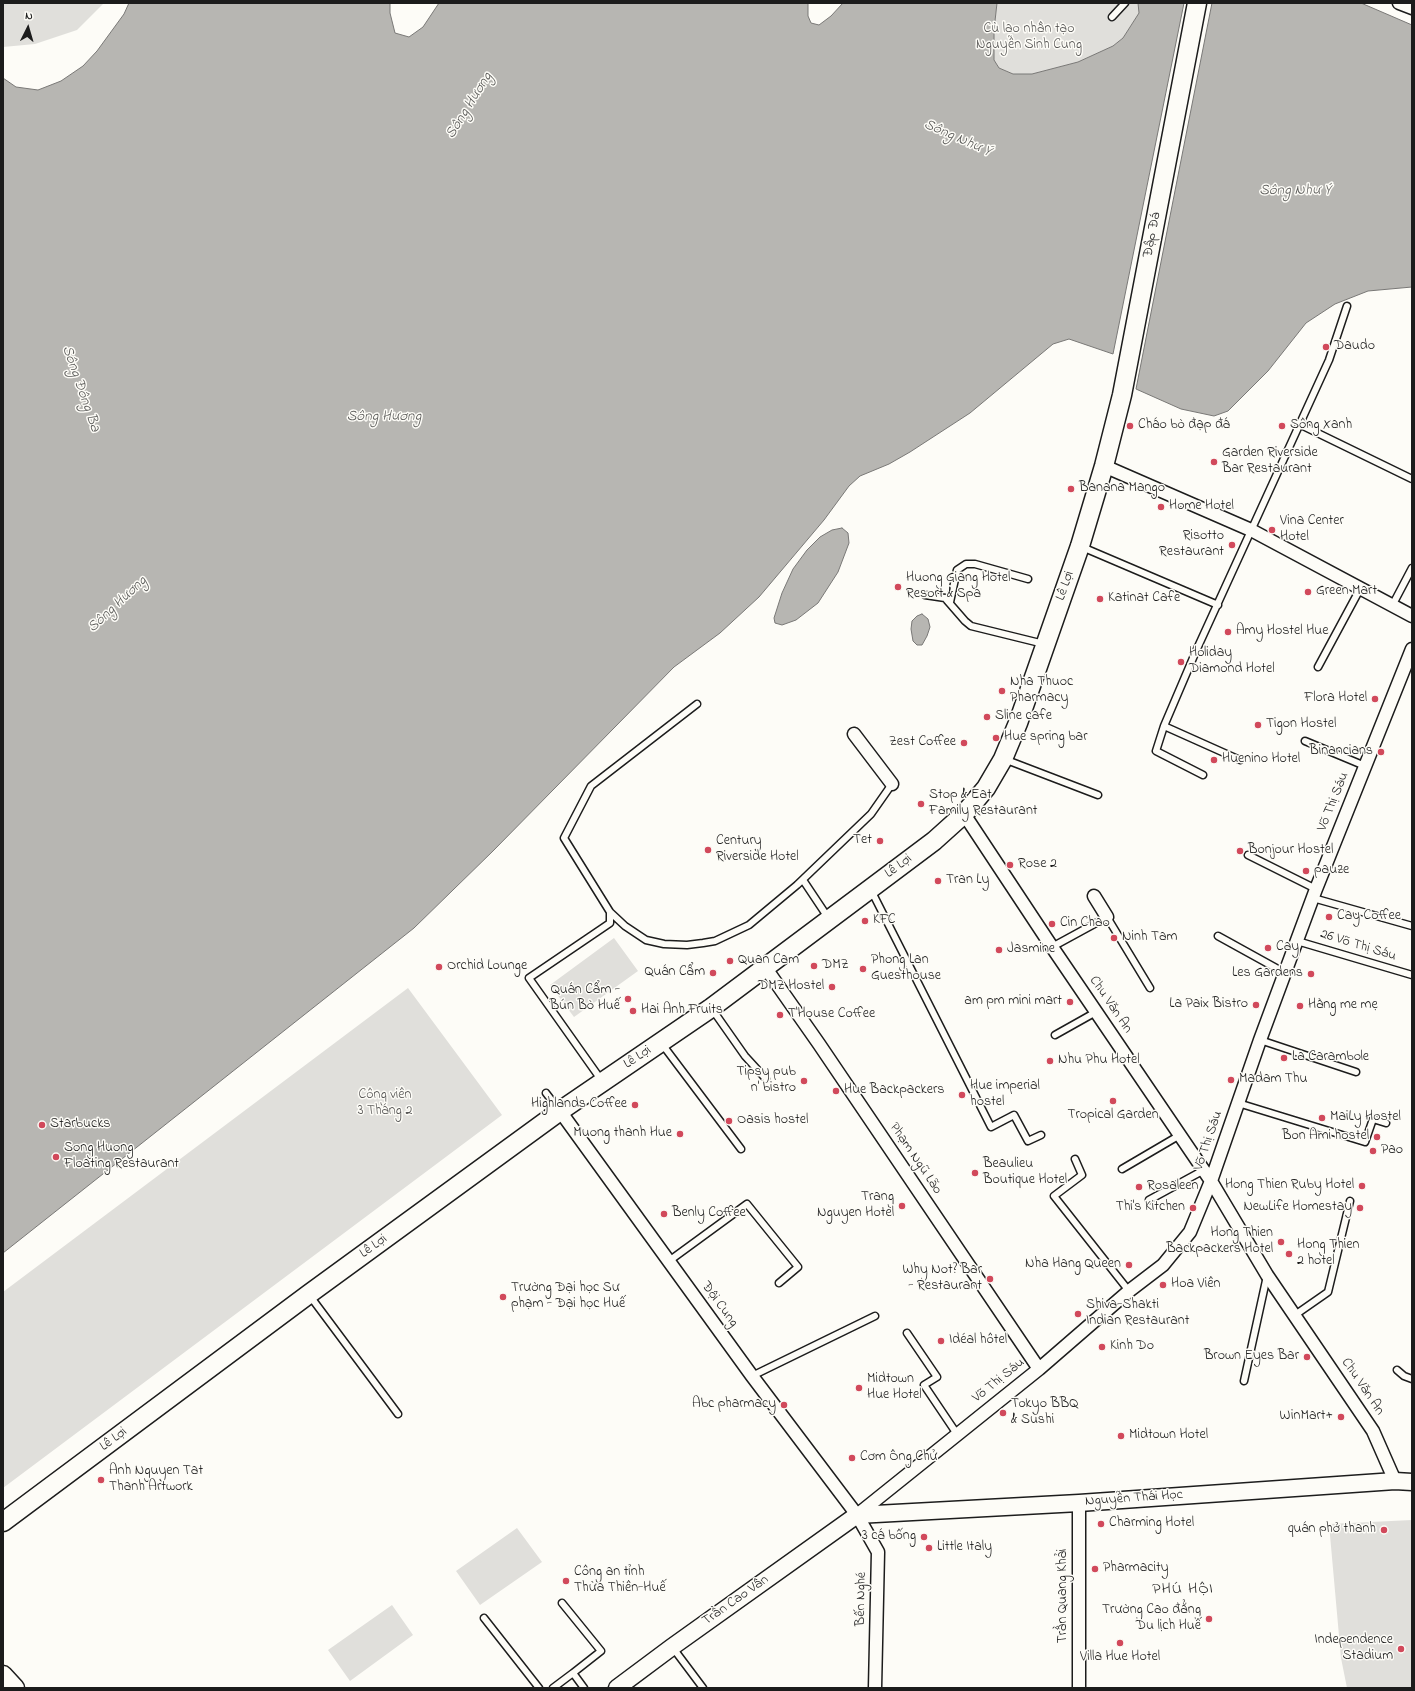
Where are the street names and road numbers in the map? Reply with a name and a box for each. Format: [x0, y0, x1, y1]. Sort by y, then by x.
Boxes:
street label: Đập Đá [1140, 211, 1166, 259]
street label: Lê Lợi [1053, 569, 1079, 603]
street label: Võ Thị Sáu [1315, 770, 1353, 834]
street label: Lê Lợi [882, 851, 916, 883]
street label: 26 Võ Thị Sáu [1318, 926, 1398, 966]
street label: Chu Văn An [1085, 973, 1135, 1037]
street label: Lê Lợi [621, 1043, 655, 1073]
street label: Võ Thị Sáu [1191, 1109, 1227, 1173]
street label: Phạm Ngũ Lão [885, 1120, 945, 1198]
street label: Lê Lợi [357, 1231, 391, 1263]
street label: Đội Cung [697, 1279, 741, 1331]
street label: Võ Thị Sáu [970, 1355, 1028, 1407]
street label: Chu Văn An [1337, 1355, 1387, 1419]
street label: Lê Lợi [97, 1424, 131, 1456]
street label: Nguyễn Thái Học [1085, 1487, 1183, 1511]
street label: Trần Quang Khải [1056, 1549, 1072, 1643]
street label: Trần Cao Vân [699, 1572, 773, 1630]
street label: Bến Nghé [853, 1572, 871, 1626]

